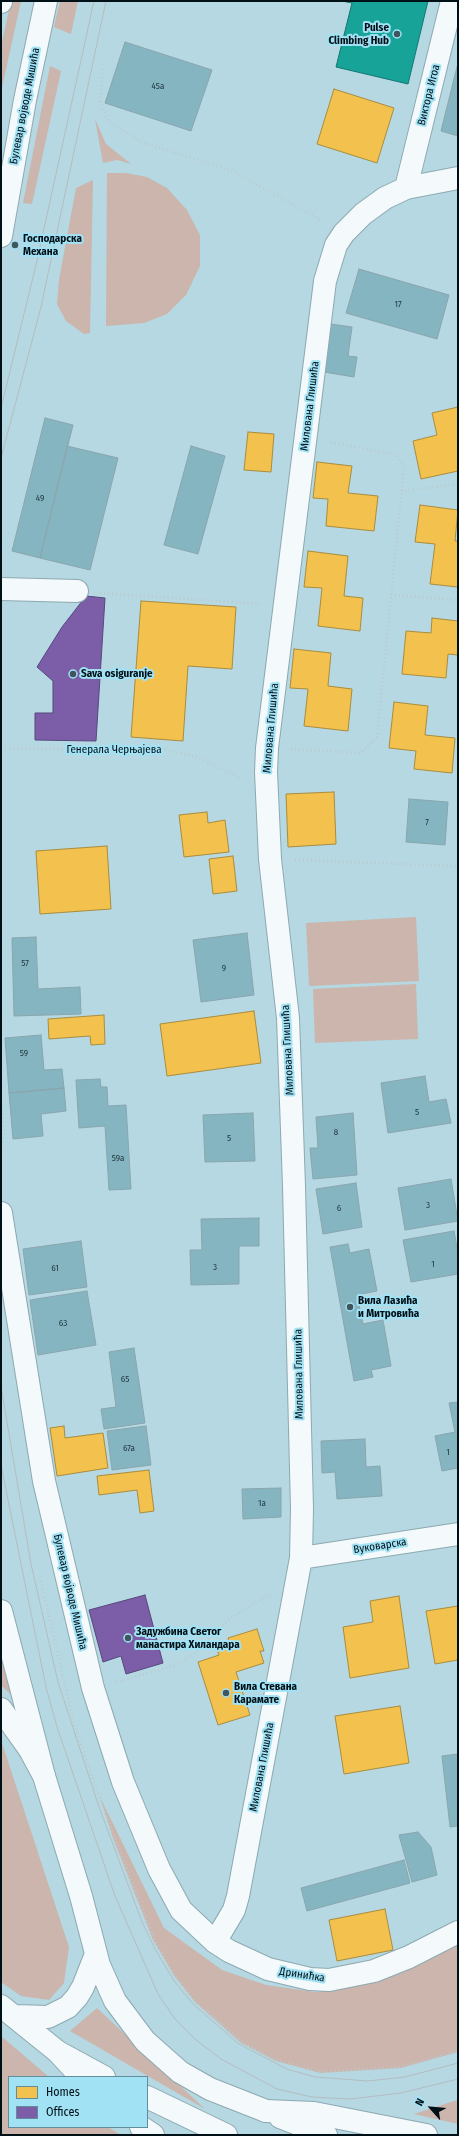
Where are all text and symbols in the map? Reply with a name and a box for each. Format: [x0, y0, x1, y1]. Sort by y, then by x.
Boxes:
place label: Pulse Climbing Hub [328, 21, 389, 47]
marker: Pulse Climbing Hub [392, 29, 402, 39]
street label: Булевар војводе Мишића [7, 47, 43, 165]
street label: Виктора Игоа [415, 63, 443, 127]
house number: 45a [152, 81, 164, 91]
place label: Господарска Механа [23, 232, 82, 258]
marker: Господарска Механа [10, 240, 20, 250]
house number: 17 [394, 299, 402, 309]
street label: Милована Глишића [298, 360, 322, 452]
house number: 49 [36, 493, 44, 503]
place label: Sava osiguranje [81, 667, 153, 681]
marker: Sava osiguranje [68, 669, 78, 679]
street label: Милована Глишића [260, 682, 282, 774]
street label: Генерала Черњајева [66, 743, 162, 757]
house number: 7 [425, 817, 429, 827]
house number: 57 [21, 958, 29, 968]
house number: 9 [222, 963, 226, 973]
street label: Милована Глишића [279, 1005, 297, 1095]
house number: 59 [20, 1048, 28, 1058]
house number: 5 [415, 1107, 419, 1117]
house number: 8 [334, 1127, 338, 1137]
house number: 5 [227, 1133, 231, 1143]
house number: 59a [112, 1153, 124, 1163]
house number: 3 [426, 1200, 430, 1210]
house number: 6 [337, 1203, 341, 1213]
house number: 1 [431, 1259, 435, 1269]
house number: 3 [213, 1262, 217, 1272]
house number: 61 [51, 1263, 59, 1273]
place label: Вила Лазића и Митровића [358, 1294, 419, 1320]
marker: Вила Лазића и Митровића [345, 1302, 355, 1312]
house number: 63 [59, 1318, 67, 1328]
street label: Милована Глишића [292, 1329, 306, 1419]
house number: 65 [121, 1374, 129, 1384]
house number: 67a [123, 1443, 135, 1453]
house number: 1 [446, 1447, 450, 1457]
house number: 1a [258, 1498, 266, 1508]
street label: Булевар војводе Мишића [50, 1533, 90, 1651]
street label: Вуковарска [353, 1535, 407, 1557]
place label: Задужбина Светог манастира Хиландара [136, 1625, 240, 1651]
marker: Задужбина Светог манастира Хиландара [123, 1633, 133, 1643]
place label: Вила Стевана Карамате [234, 1680, 297, 1706]
marker: Вила Стевана Карамате [221, 1688, 231, 1698]
street label: Милована Глишића [247, 1721, 277, 1813]
street label: Дринићка [278, 1965, 326, 1985]
legend [8, 2076, 148, 2128]
text: Homes [46, 2085, 80, 2099]
north arrow [411, 2088, 451, 2128]
text: N [413, 2096, 427, 2108]
text: Offices [46, 2105, 79, 2119]

